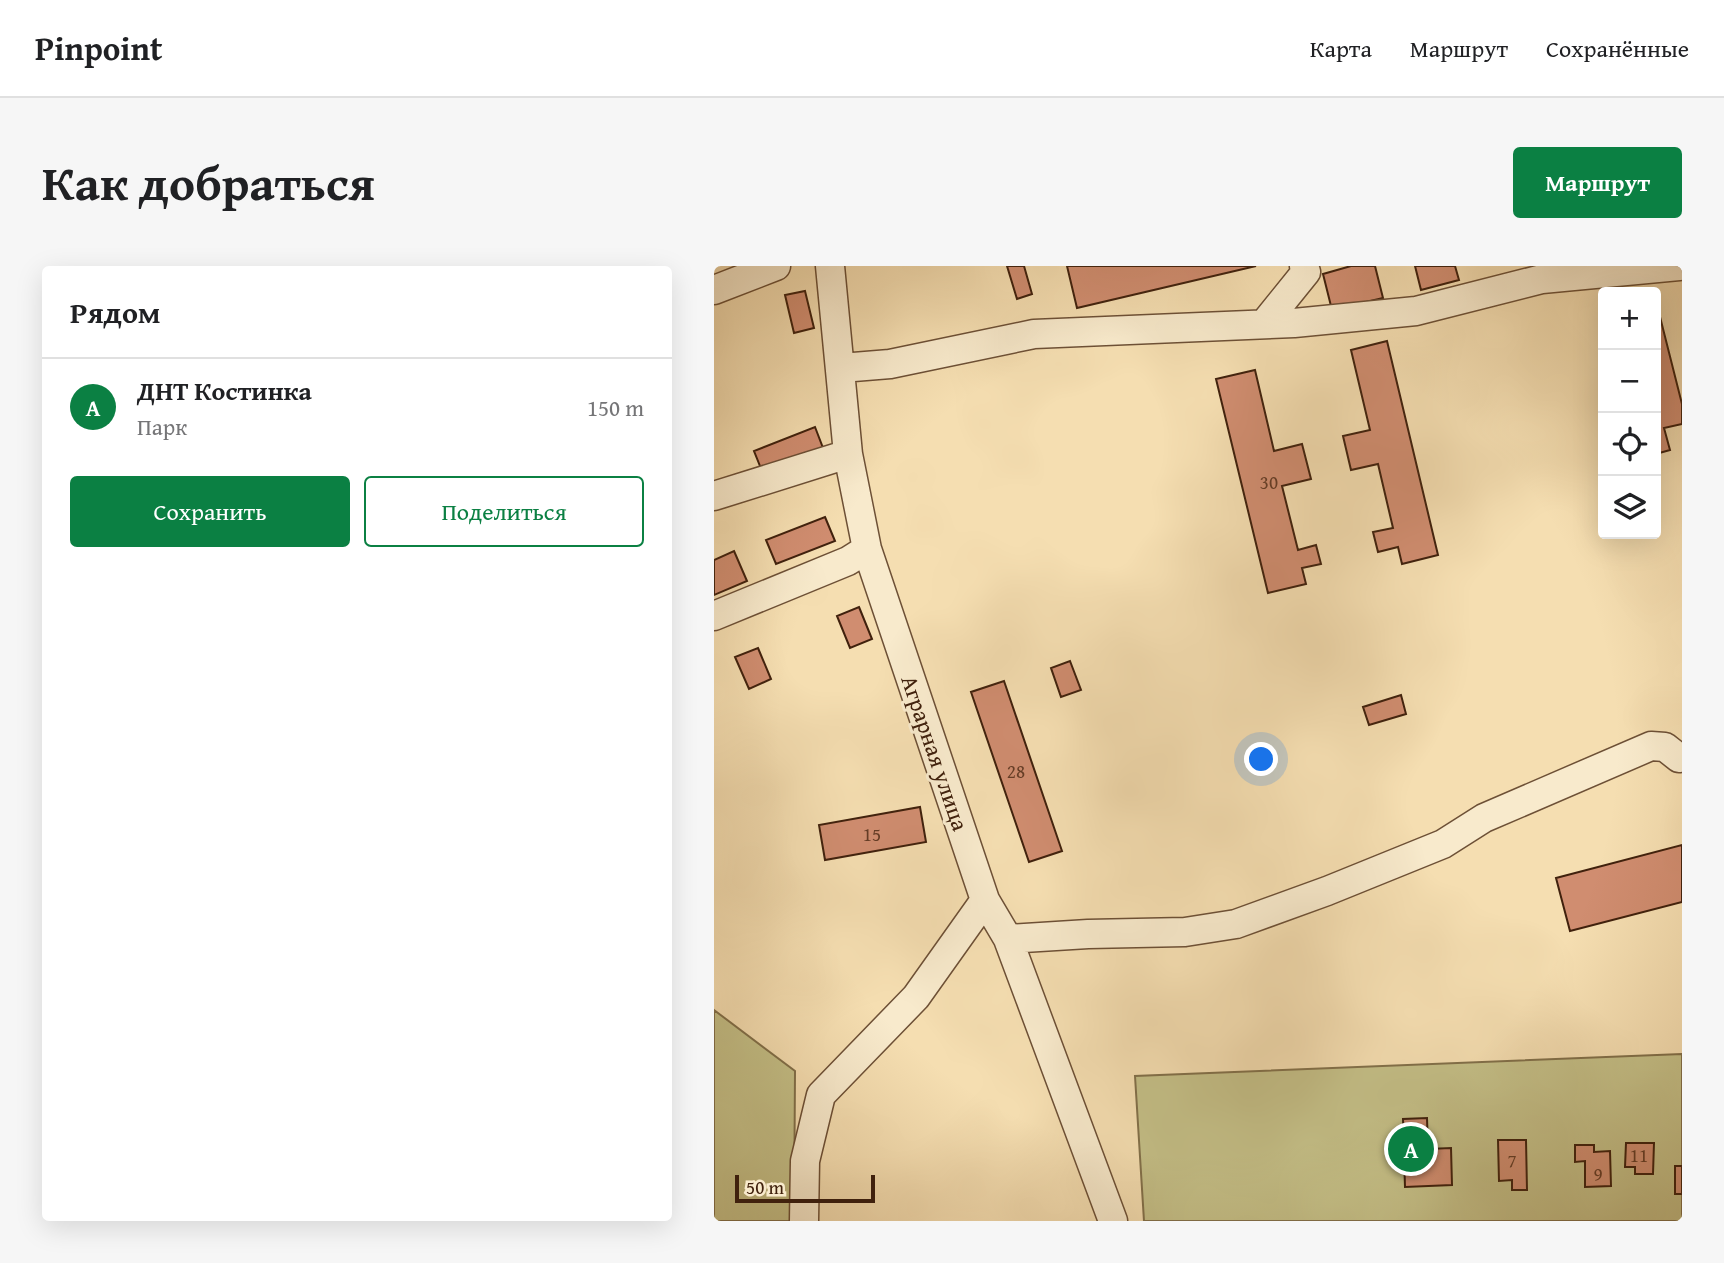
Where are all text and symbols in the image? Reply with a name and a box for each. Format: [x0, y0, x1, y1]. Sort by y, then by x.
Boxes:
text: Pinpoint [35, 24, 162, 72]
text: Карта [1310, 31, 1372, 66]
text: Маршрут [1410, 31, 1508, 66]
text: Сохранённые [1546, 31, 1689, 66]
text: Как добраться [42, 146, 375, 218]
button: Маршрут [1513, 147, 1682, 218]
map controls [1598, 287, 1661, 539]
button: + [1598, 287, 1661, 350]
text: Рядом [70, 290, 161, 334]
button: − [1598, 350, 1661, 413]
text: ДНТ Костинка [137, 371, 312, 410]
text: A [86, 391, 100, 424]
text: 150 m [587, 391, 644, 424]
text: Парк [137, 410, 187, 443]
button: locate [1598, 413, 1661, 476]
house number: 30 [1260, 468, 1278, 496]
button: Сохранить [70, 476, 350, 547]
button: Поделиться [364, 476, 644, 547]
button: layers [1598, 476, 1661, 539]
street label: Аграрная улица [893, 671, 978, 835]
your location [1244, 742, 1278, 776]
house number: 28 [1007, 757, 1025, 785]
house number: 15 [863, 820, 881, 848]
pin: A [1388, 1123, 1434, 1175]
house number: 11 [1630, 1141, 1648, 1169]
house number: 7 [1507, 1146, 1517, 1174]
house number: 9 [1593, 1160, 1603, 1188]
scale bar [735, 1172, 875, 1204]
text: 50 m [746, 1173, 784, 1201]

